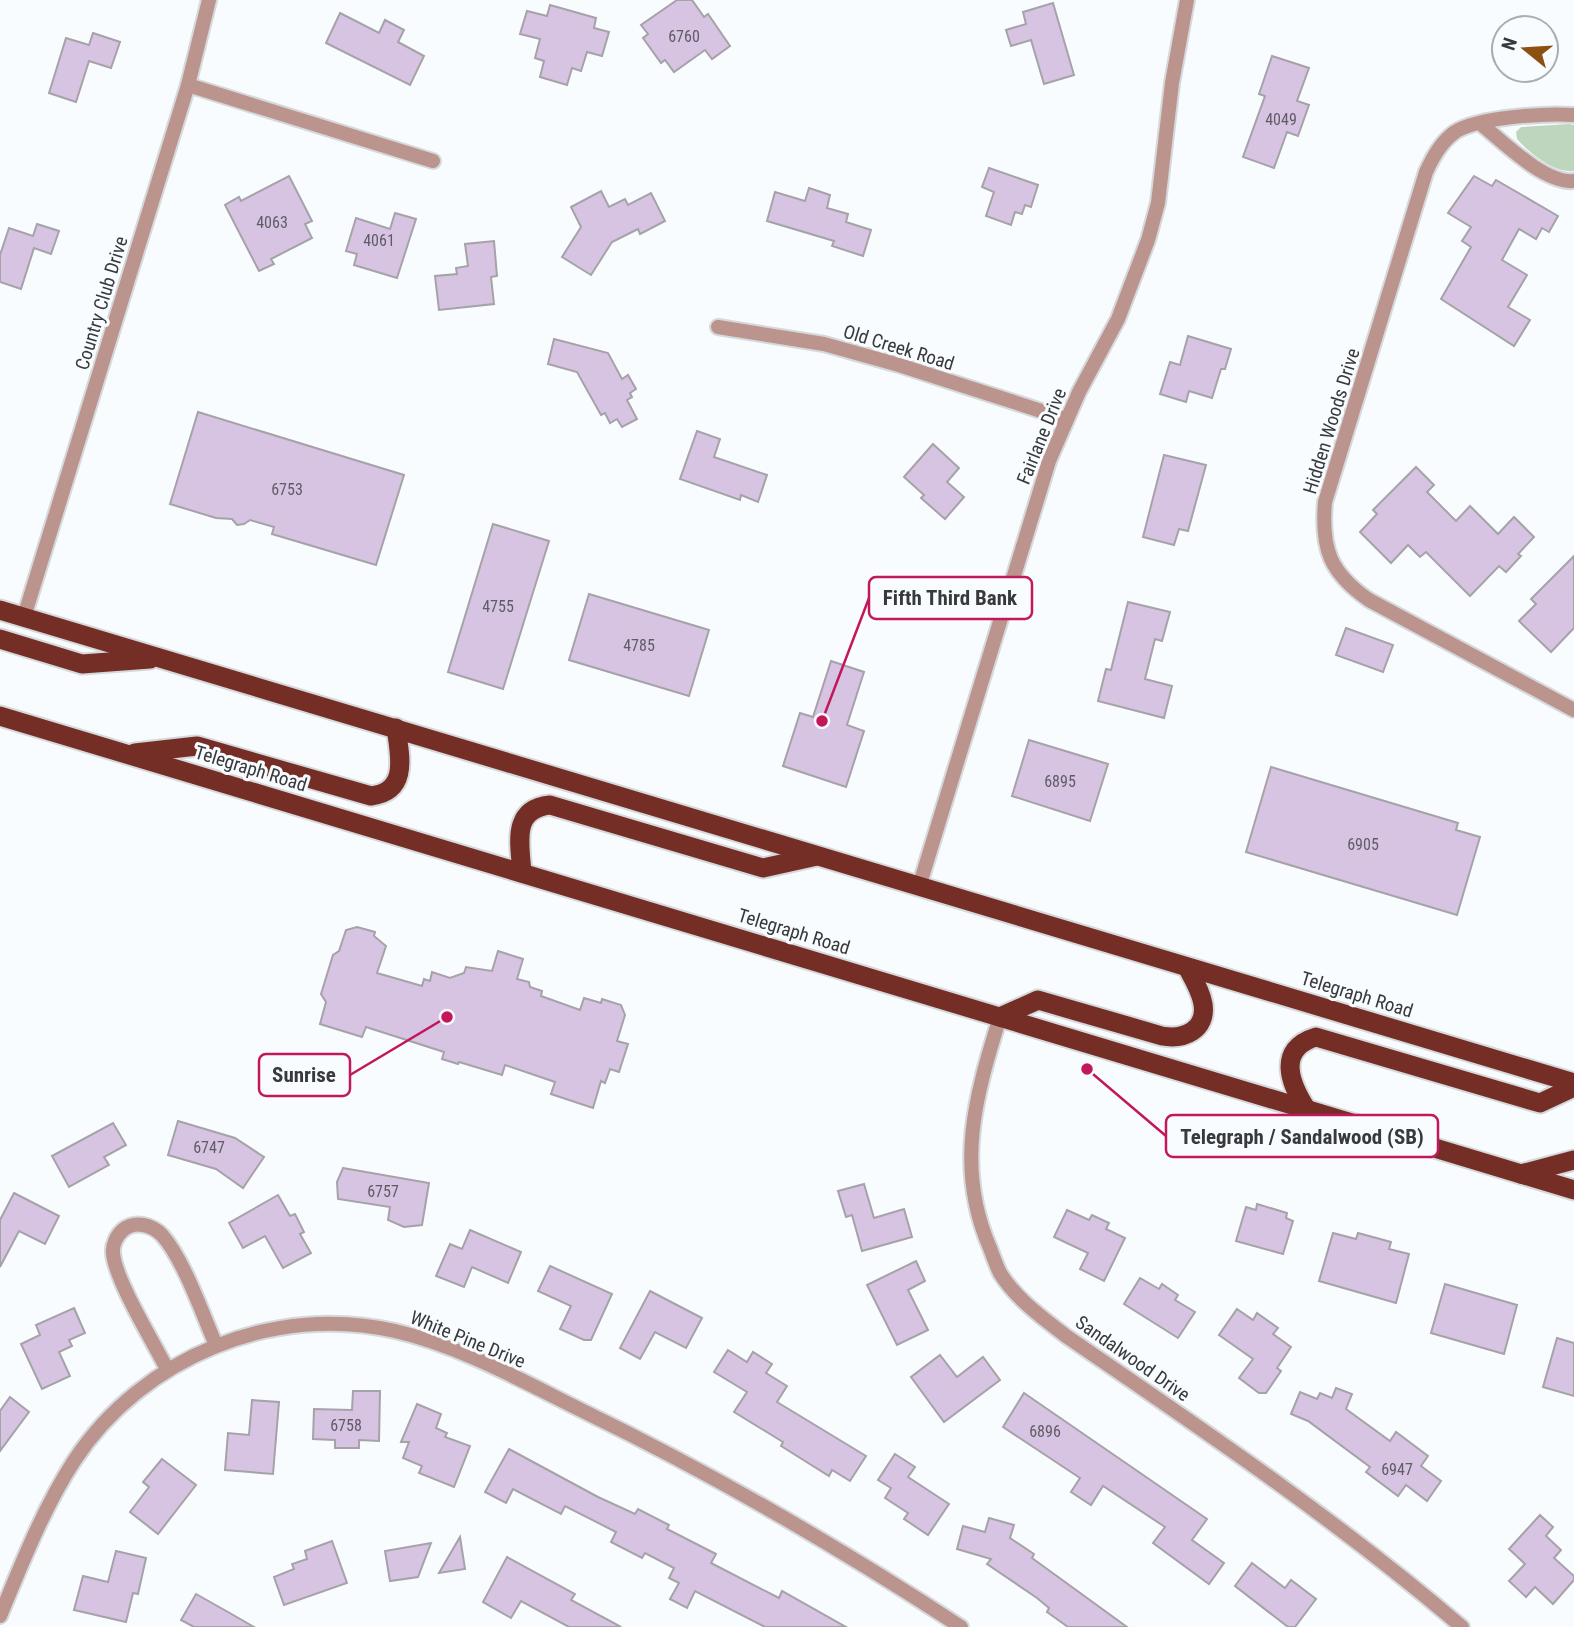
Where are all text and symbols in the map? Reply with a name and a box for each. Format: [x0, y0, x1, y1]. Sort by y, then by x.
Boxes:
north arrow [1490, 14, 1560, 84]
house number: 6760 [668, 27, 700, 46]
text: N [1497, 35, 1522, 53]
house number: 4049 [1265, 110, 1297, 129]
house number: 4063 [256, 213, 288, 232]
house number: 4061 [363, 231, 395, 250]
street label: Country Club Drive [70, 233, 133, 373]
street label: Old Creek Road [841, 320, 957, 375]
street label: Hidden Woods Drive [1298, 345, 1365, 497]
street label: Fairlane Drive [1012, 385, 1071, 488]
house number: 6753 [271, 480, 303, 499]
callout: Fifth Third Bank [869, 577, 1032, 619]
text: Fifth Third Bank [883, 586, 1018, 610]
house number: 4755 [482, 597, 514, 616]
house number: 4785 [623, 636, 655, 655]
street label: Telegraph Road [192, 741, 310, 796]
house number: 6895 [1044, 772, 1076, 791]
house number: 6905 [1347, 835, 1379, 854]
street label: Telegraph Road [735, 904, 853, 959]
street label: Telegraph Road [1298, 967, 1416, 1022]
callout: Sunrise [259, 1054, 350, 1096]
text: Sunrise [272, 1063, 336, 1087]
callout: Telegraph / Sandalwood (SB) [1166, 1115, 1438, 1157]
text: Telegraph / Sandalwood (SB) [1180, 1125, 1424, 1149]
house number: 6747 [193, 1138, 225, 1157]
house number: 6757 [367, 1182, 399, 1201]
street label: White Pine Drive [407, 1306, 529, 1373]
street label: Sandalwood Drive [1071, 1311, 1194, 1406]
house number: 6758 [330, 1416, 362, 1435]
house number: 6896 [1029, 1422, 1061, 1441]
house number: 6947 [1381, 1460, 1413, 1479]

